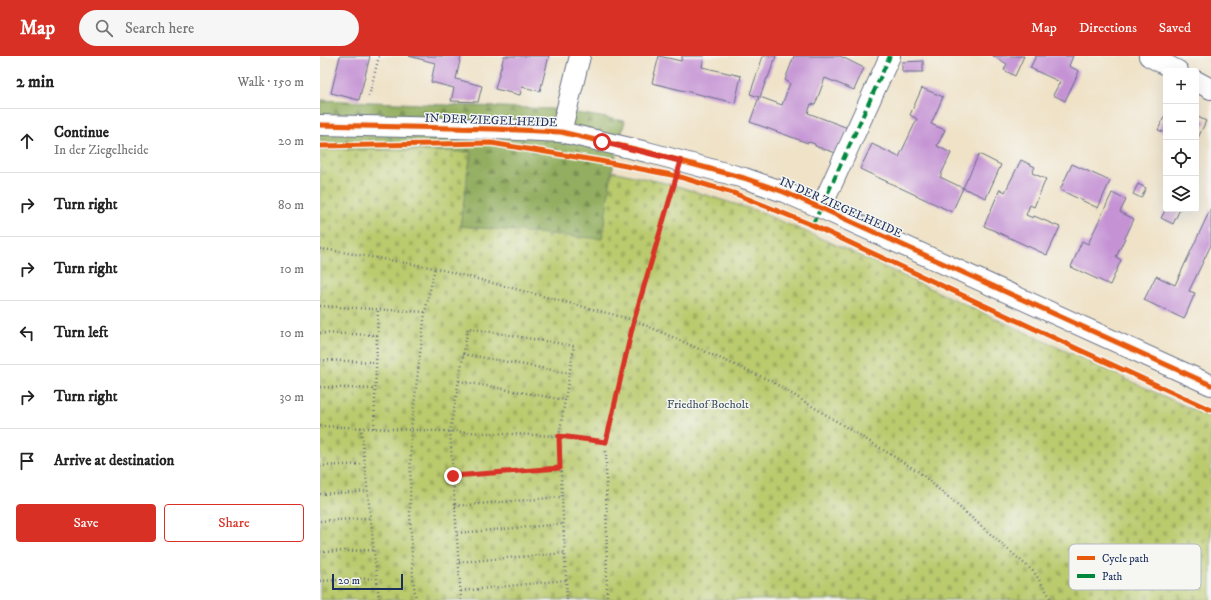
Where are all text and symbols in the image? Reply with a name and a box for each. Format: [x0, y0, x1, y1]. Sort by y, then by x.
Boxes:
search box [79, 10, 359, 46]
text: Map [20, 17, 55, 40]
icon: search [93, 17, 115, 39]
text: Search here [125, 19, 194, 38]
text: Map [1031, 19, 1057, 37]
text: Directions [1079, 19, 1137, 37]
text: Saved [1159, 19, 1191, 37]
map controls [1163, 68, 1199, 212]
button: + [1163, 68, 1199, 104]
text: 2 min [16, 71, 54, 93]
text: Walk · 150 m [238, 74, 304, 90]
button: − [1163, 104, 1199, 140]
street label: IN DER ZIEGELHEIDE [424, 111, 558, 130]
text: Continue [54, 123, 109, 142]
icon: ahead [16, 130, 38, 152]
text: 20 m [278, 133, 304, 149]
route start [593, 133, 611, 151]
button: locate [1163, 140, 1199, 176]
text: In der Ziegelheide [54, 142, 149, 158]
street label: IN DER ZIEGELHEIDE [777, 174, 905, 242]
button: layers [1163, 176, 1199, 212]
icon: right [16, 194, 38, 216]
text: Turn right [54, 195, 117, 214]
text: 80 m [278, 197, 304, 213]
icon: right [16, 258, 38, 280]
text: Turn right [54, 259, 117, 278]
text: 10 m [280, 261, 304, 277]
icon: left [16, 322, 38, 344]
text: Turn left [54, 323, 108, 342]
text: 10 m [280, 325, 304, 341]
icon: right [16, 386, 38, 408]
text: Turn right [54, 387, 117, 406]
text: 30 m [280, 389, 304, 405]
park label: Friedhof Bocholt [667, 397, 749, 412]
icon: arrive [16, 450, 38, 472]
text: Arrive at destination [54, 451, 174, 470]
route end [444, 467, 462, 485]
button: Save [16, 504, 156, 542]
button: Share [164, 504, 304, 542]
legend [1069, 544, 1201, 590]
text: Cycle path [1102, 552, 1149, 566]
text: Path [1102, 570, 1123, 584]
scale bar [332, 572, 403, 591]
text: 20 m [338, 574, 360, 588]

